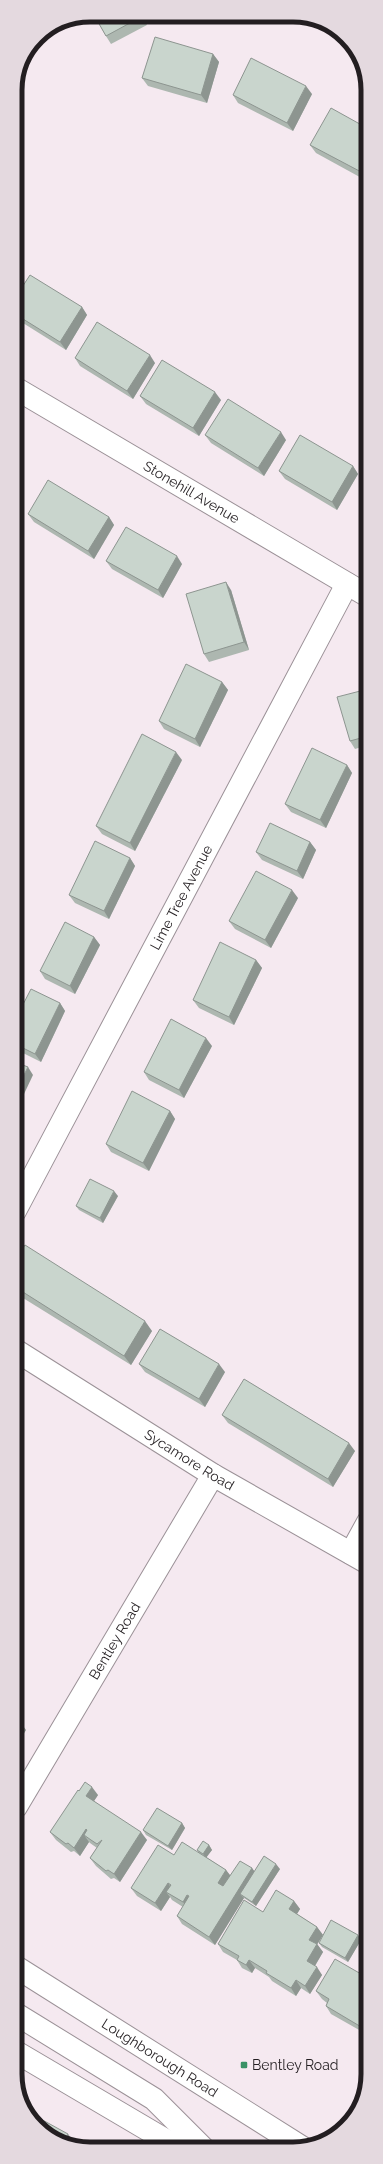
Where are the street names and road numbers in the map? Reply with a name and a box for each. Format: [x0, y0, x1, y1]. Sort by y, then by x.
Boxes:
street label: Stonehill Avenue [141, 458, 242, 526]
street label: Lime Tree Avenue [147, 842, 215, 952]
street label: Sycamore Road [142, 1426, 237, 1493]
street label: Bentley Road [86, 1600, 143, 1682]
street label: Loughborough Road [99, 2015, 221, 2100]

